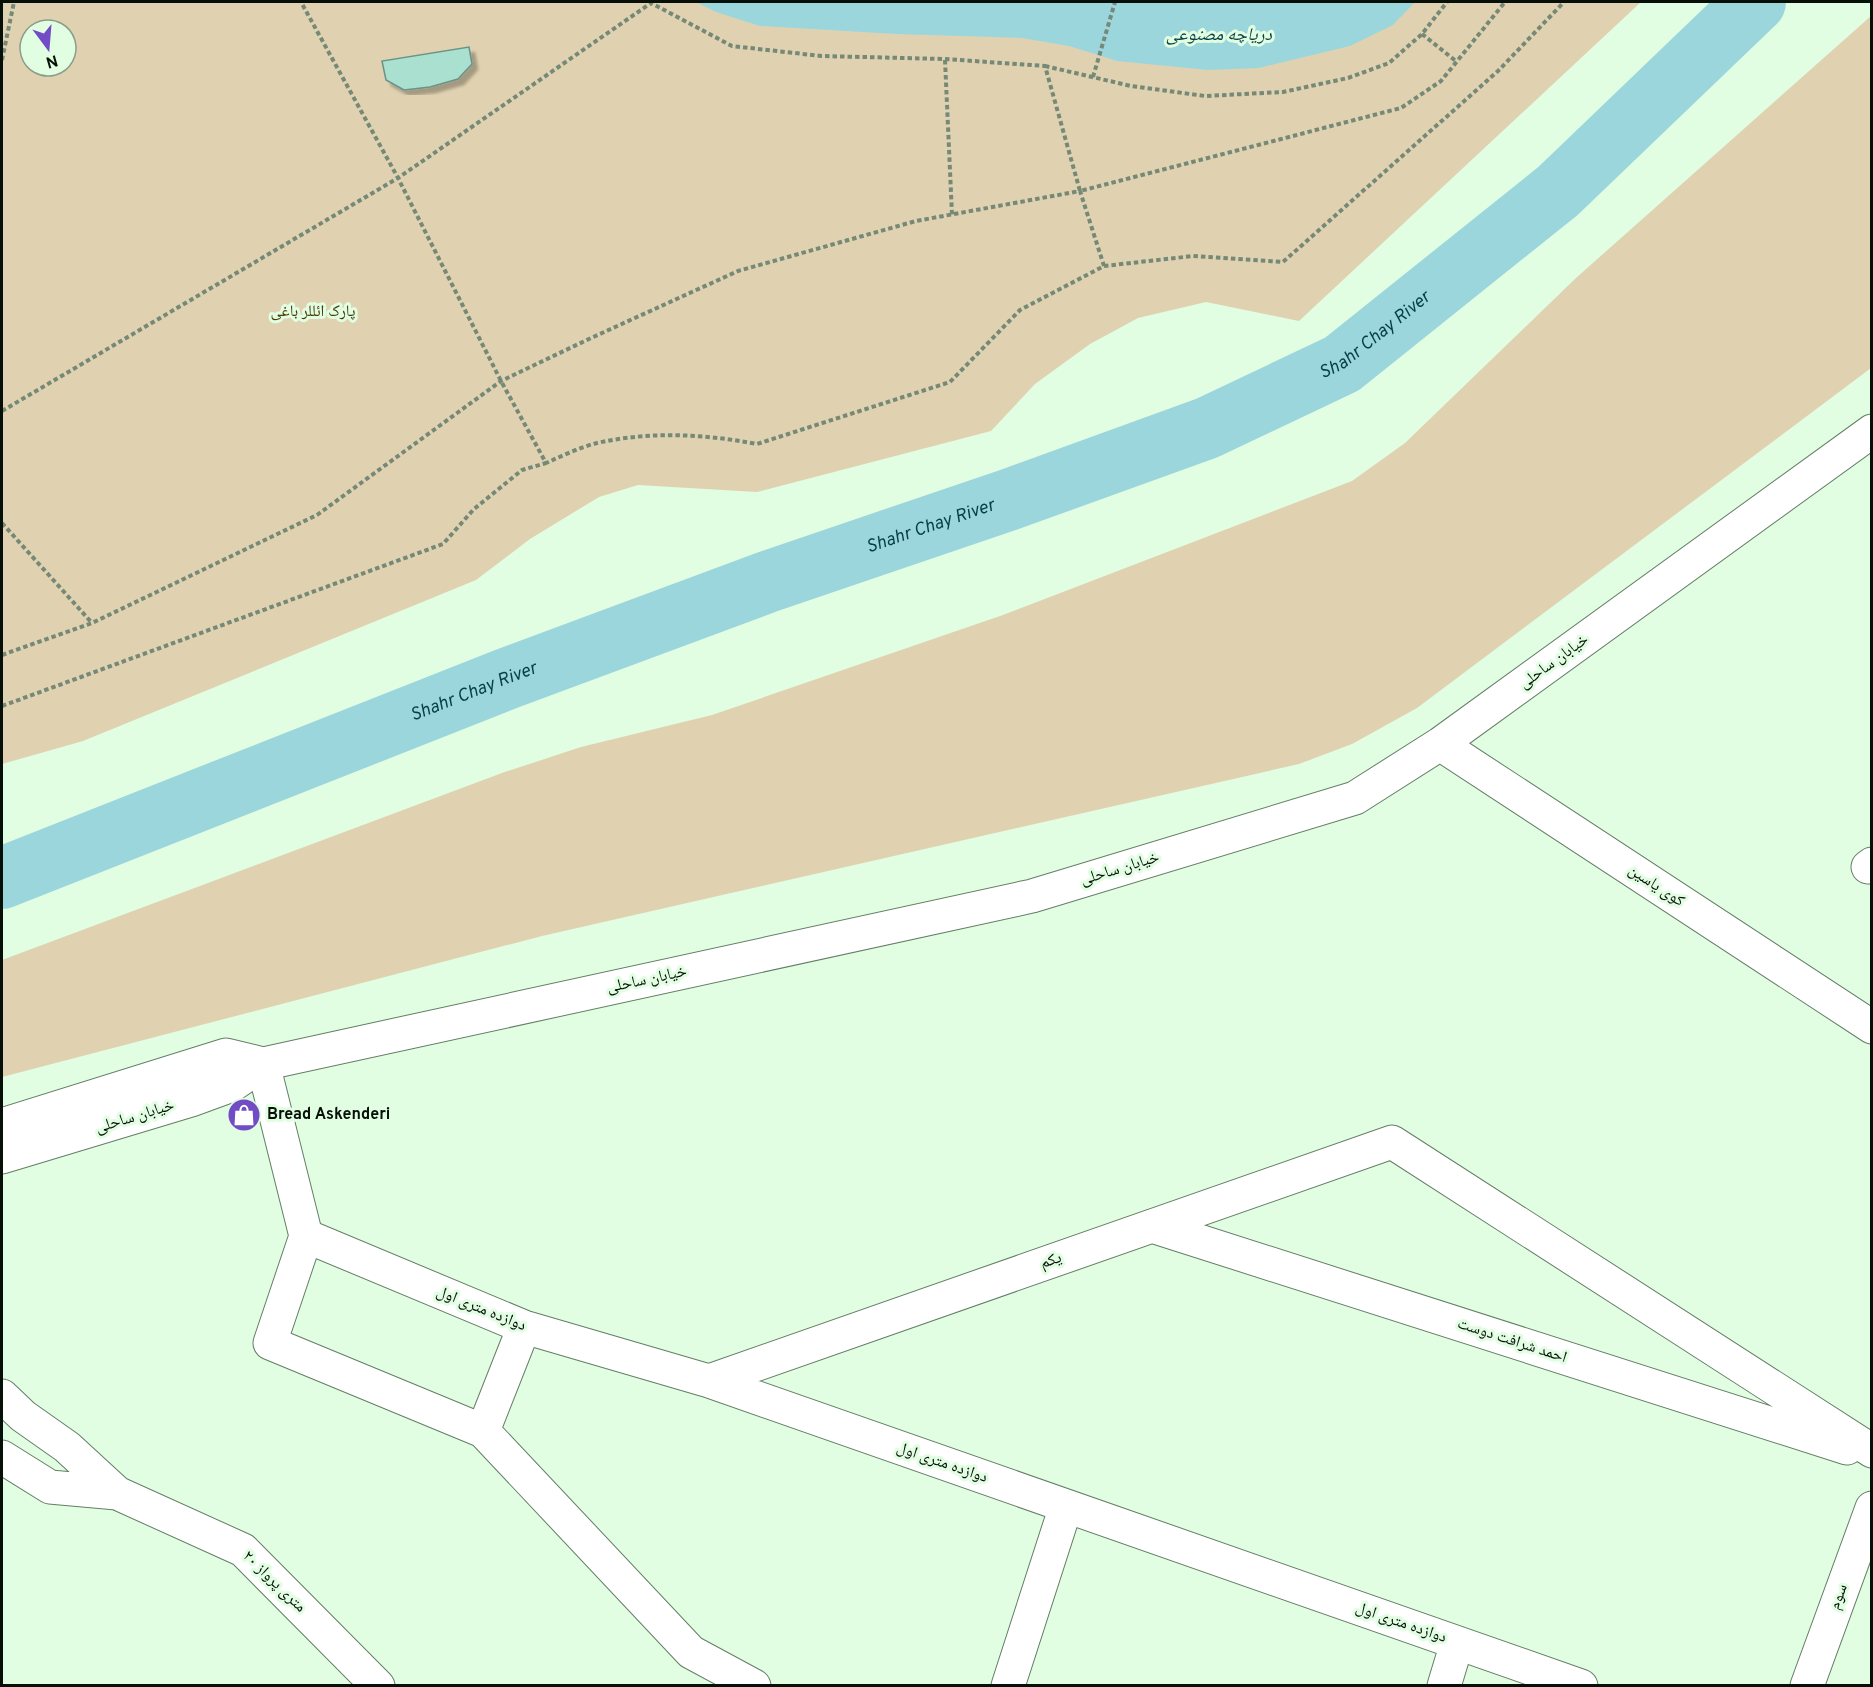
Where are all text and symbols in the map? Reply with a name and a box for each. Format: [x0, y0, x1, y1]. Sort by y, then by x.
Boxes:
north arrow [18, 18, 78, 78]
water label: دریاچه مصنوعی [1166, 24, 1273, 47]
text: N [43, 49, 60, 72]
water label: Shahr Chay River [1315, 285, 1437, 385]
park label: پارک ائللر باغی [271, 302, 356, 322]
water label: Shahr Chay River [863, 493, 1000, 559]
street label: خیابان ساحلی [1515, 630, 1593, 694]
water label: Shahr Chay River [407, 656, 542, 727]
street label: خیابان ساحلی [1078, 848, 1162, 890]
street label: کوی یاسین [1624, 860, 1688, 912]
street label: خیابان ساحلی [605, 962, 689, 998]
street label: خیابان ساحلی [93, 1096, 177, 1138]
shop icon: Bread Askenderi [226, 1097, 262, 1133]
place label: Bread Askenderi [267, 1105, 390, 1125]
street label: یکم [1038, 1248, 1064, 1274]
street label: دوازده متری اول [433, 1282, 529, 1336]
street label: احمد شرافت دوست [1455, 1314, 1569, 1368]
street label: دوازده متری اول [894, 1438, 990, 1488]
street label: ۲۰ متری پرواز [238, 1547, 310, 1617]
street label: سوم [1825, 1581, 1853, 1613]
street label: دوازده متری اول [1353, 1598, 1449, 1648]

